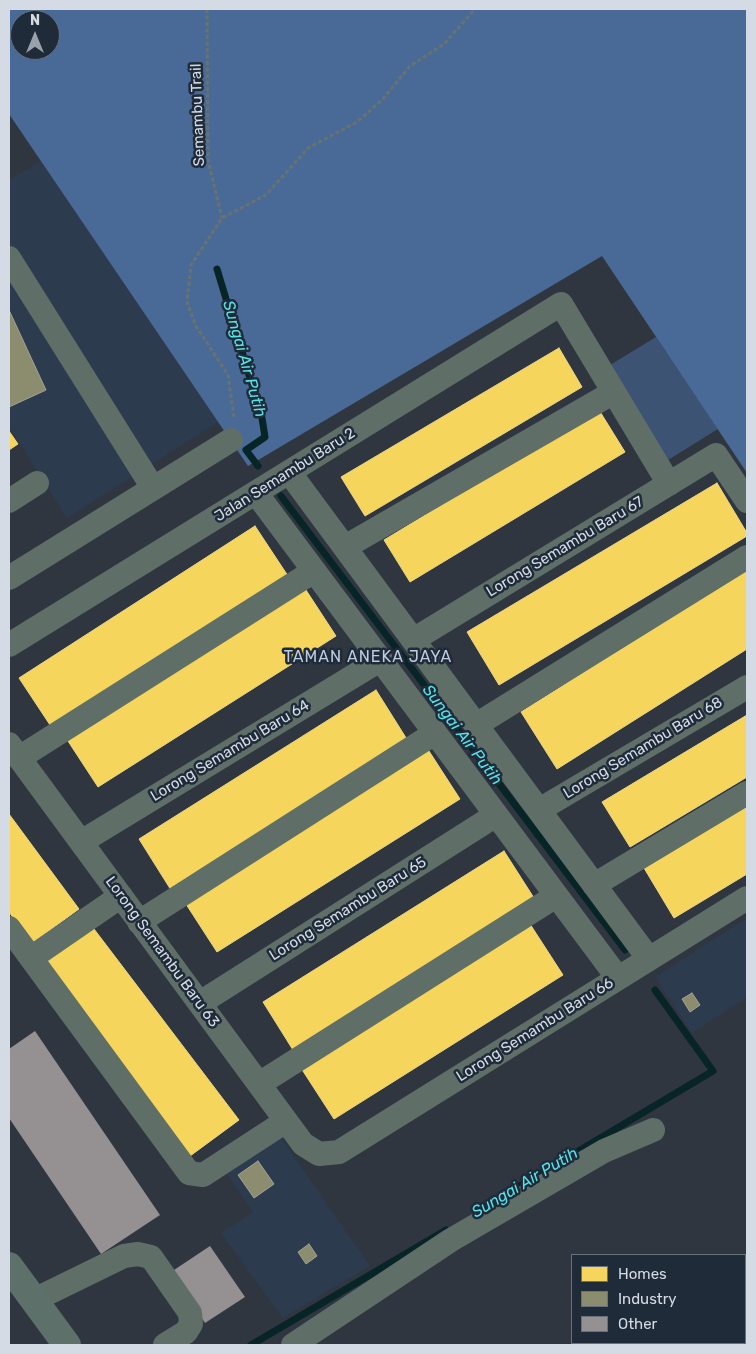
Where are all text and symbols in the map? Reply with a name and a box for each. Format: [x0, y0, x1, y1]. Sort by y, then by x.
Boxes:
north arrow [10, 10, 60, 60]
text: N [30, 12, 40, 29]
street label: Semambu Trail [187, 63, 209, 167]
water label: Sungai Air Putih [218, 298, 270, 420]
street label: Jalan Semambu Baru 2 [211, 424, 359, 526]
street label: Lorong Semambu Baru 67 [483, 493, 647, 601]
district label: TAMAN ANEKA JAYA [282, 647, 454, 667]
water label: Sungai Air Putih [418, 681, 506, 789]
street label: Lorong Semambu Baru 68 [560, 693, 726, 803]
street label: Lorong Semambu Baru 64 [147, 696, 313, 806]
street label: Lorong Semambu Baru 65 [266, 853, 430, 965]
street label: Lorong Semambu Baru 63 [101, 873, 223, 1031]
street label: Lorong Semambu Baru 66 [453, 974, 617, 1086]
water label: Sungai Air Putih [468, 1144, 582, 1222]
legend [571, 1254, 746, 1344]
text: Homes [618, 1265, 667, 1283]
text: Industry [618, 1290, 677, 1308]
text: Other [618, 1315, 657, 1333]

